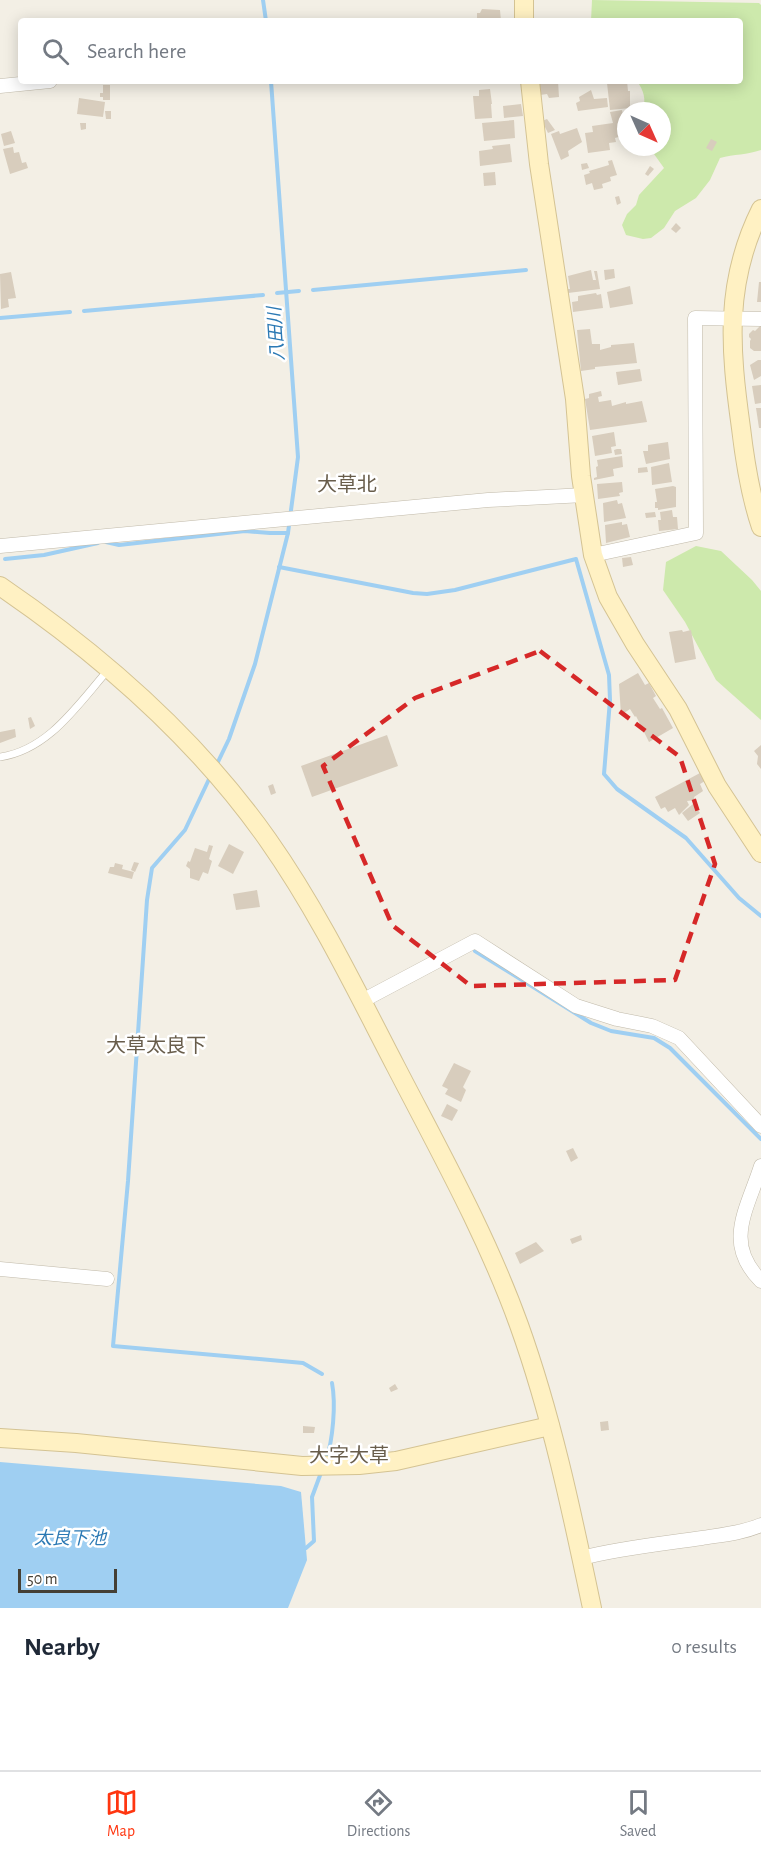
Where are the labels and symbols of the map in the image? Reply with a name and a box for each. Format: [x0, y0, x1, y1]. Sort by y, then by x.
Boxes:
north arrow [617, 102, 671, 156]
water label: 八田川 [265, 304, 288, 362]
district label: 大草北 [317, 474, 377, 495]
district label: 大草太良下 [106, 1035, 206, 1056]
district label: 大字大草 [309, 1444, 389, 1466]
water label: 太良下池 [34, 1528, 108, 1548]
scale bar [18, 1566, 117, 1594]

